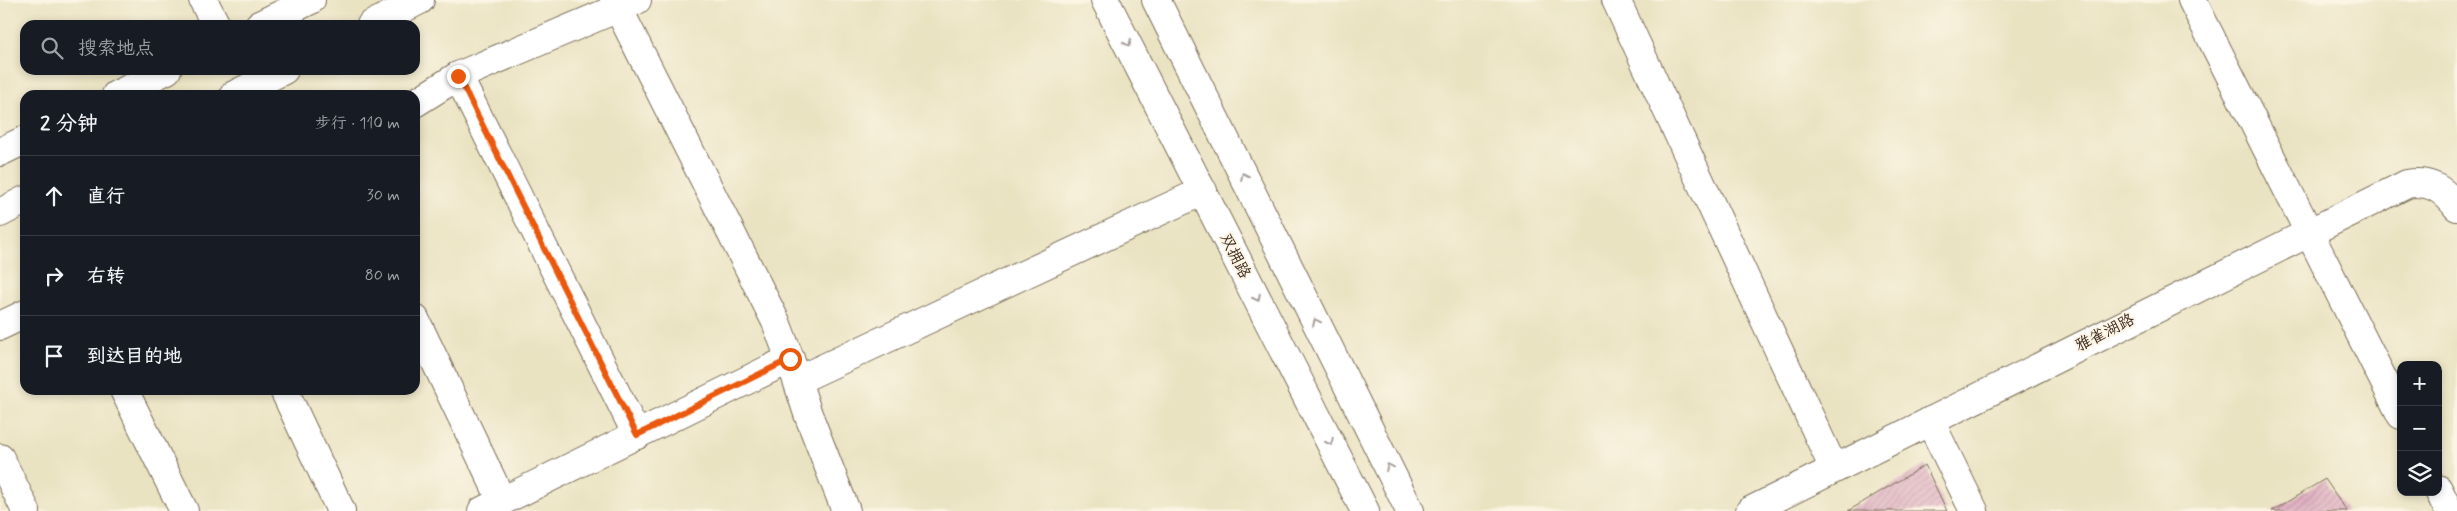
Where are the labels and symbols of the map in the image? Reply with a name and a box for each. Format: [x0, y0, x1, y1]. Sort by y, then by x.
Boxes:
one-way arrow [1121, 38, 1131, 47]
route end [447, 65, 470, 88]
one-way arrow [1240, 173, 1250, 182]
street label: 双拥路 [1215, 230, 1255, 282]
one-way arrow [1251, 292, 1261, 301]
street label: 雅雀湖路 [2072, 309, 2138, 357]
one-way arrow [1312, 318, 1322, 327]
route start [779, 348, 802, 371]
one-way arrow [1324, 437, 1334, 446]
one-way arrow [1385, 464, 1395, 473]

